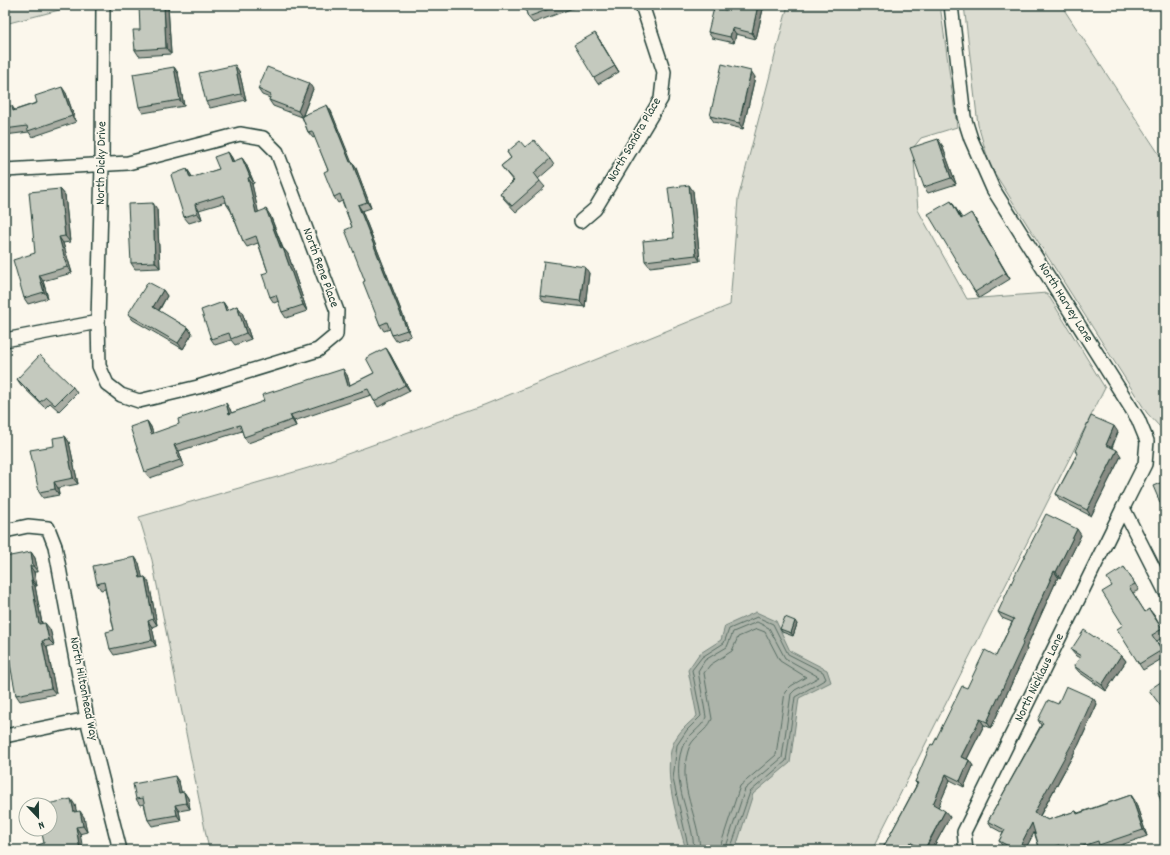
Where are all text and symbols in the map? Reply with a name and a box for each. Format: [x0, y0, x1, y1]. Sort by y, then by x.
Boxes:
street label: North Sandra Place [603, 94, 667, 186]
street label: North Dicky Drive [92, 121, 112, 205]
street label: North Rene Place [297, 225, 343, 311]
street label: North Harvey Lane [1033, 259, 1097, 347]
street label: North Nicklaus Lane [1010, 630, 1070, 726]
street label: North Hiltonhead Way [64, 636, 102, 743]
north arrow [18, 797, 58, 837]
text: N [35, 816, 47, 833]

